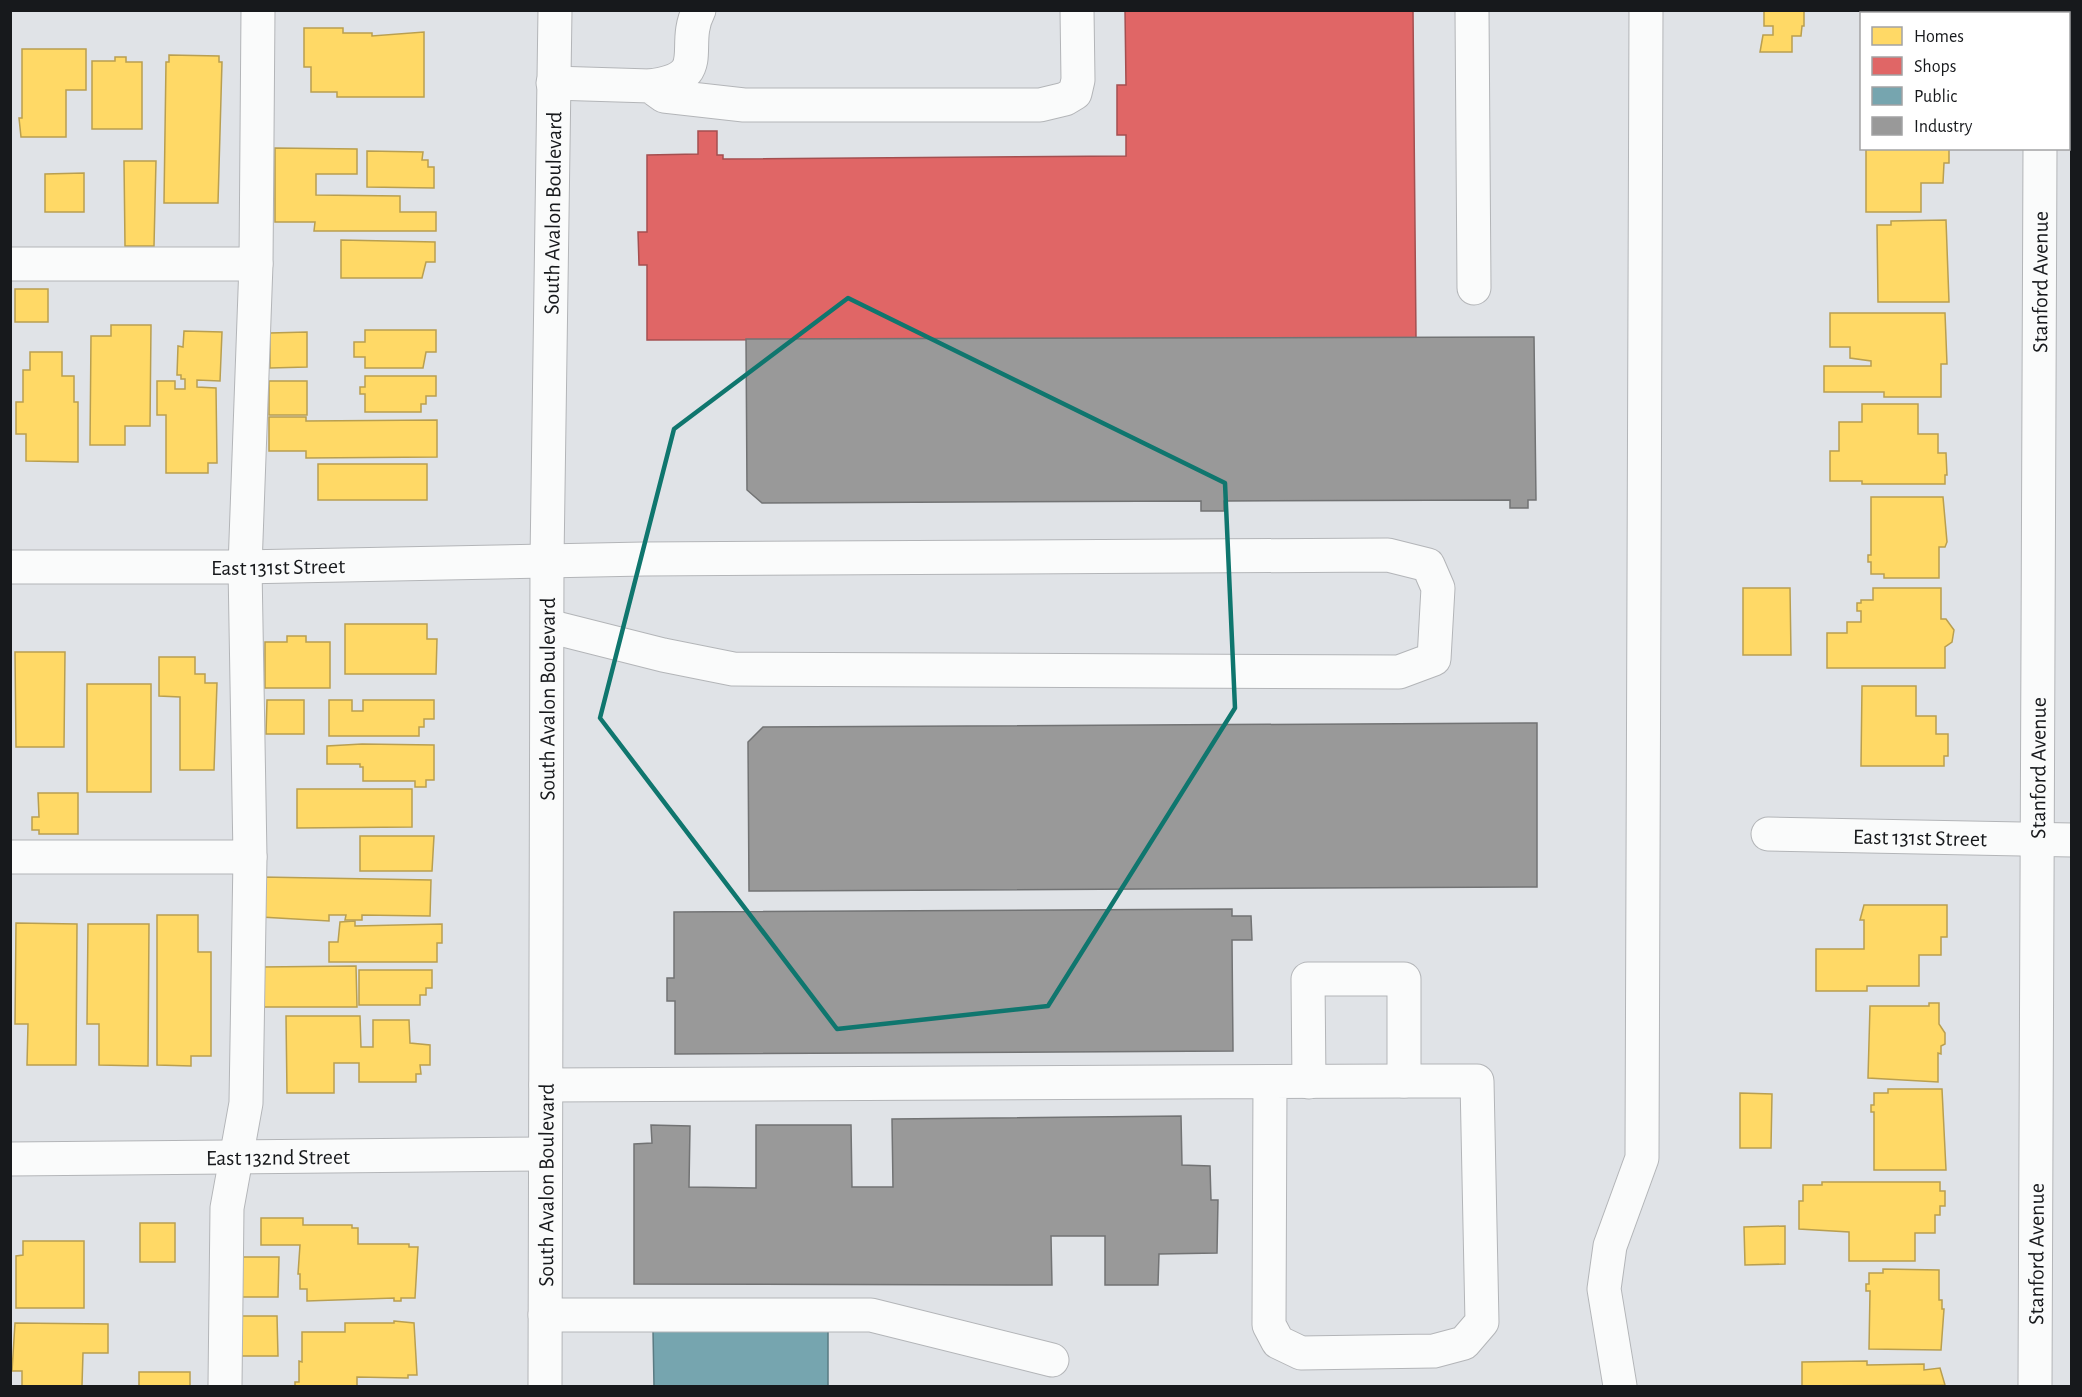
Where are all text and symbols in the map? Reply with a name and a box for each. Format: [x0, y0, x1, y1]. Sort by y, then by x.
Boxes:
legend [1860, 12, 2070, 150]
text: Homes [1914, 28, 1964, 46]
text: Shops [1914, 58, 1956, 76]
text: Public [1914, 88, 1957, 106]
street label: South Avalon Boulevard [541, 111, 566, 315]
text: Industry [1914, 118, 1973, 136]
street label: Stanford Avenue [2029, 211, 2052, 353]
street label: East 131st Street [211, 555, 345, 579]
street label: South Avalon Boulevard [536, 597, 559, 801]
street label: Stanford Avenue [2027, 697, 2050, 839]
street label: East 131st Street [1853, 826, 1987, 850]
street label: South Avalon Boulevard [535, 1083, 558, 1287]
street label: East 132nd Street [206, 1146, 350, 1169]
street label: Stanford Avenue [2025, 1183, 2048, 1325]

